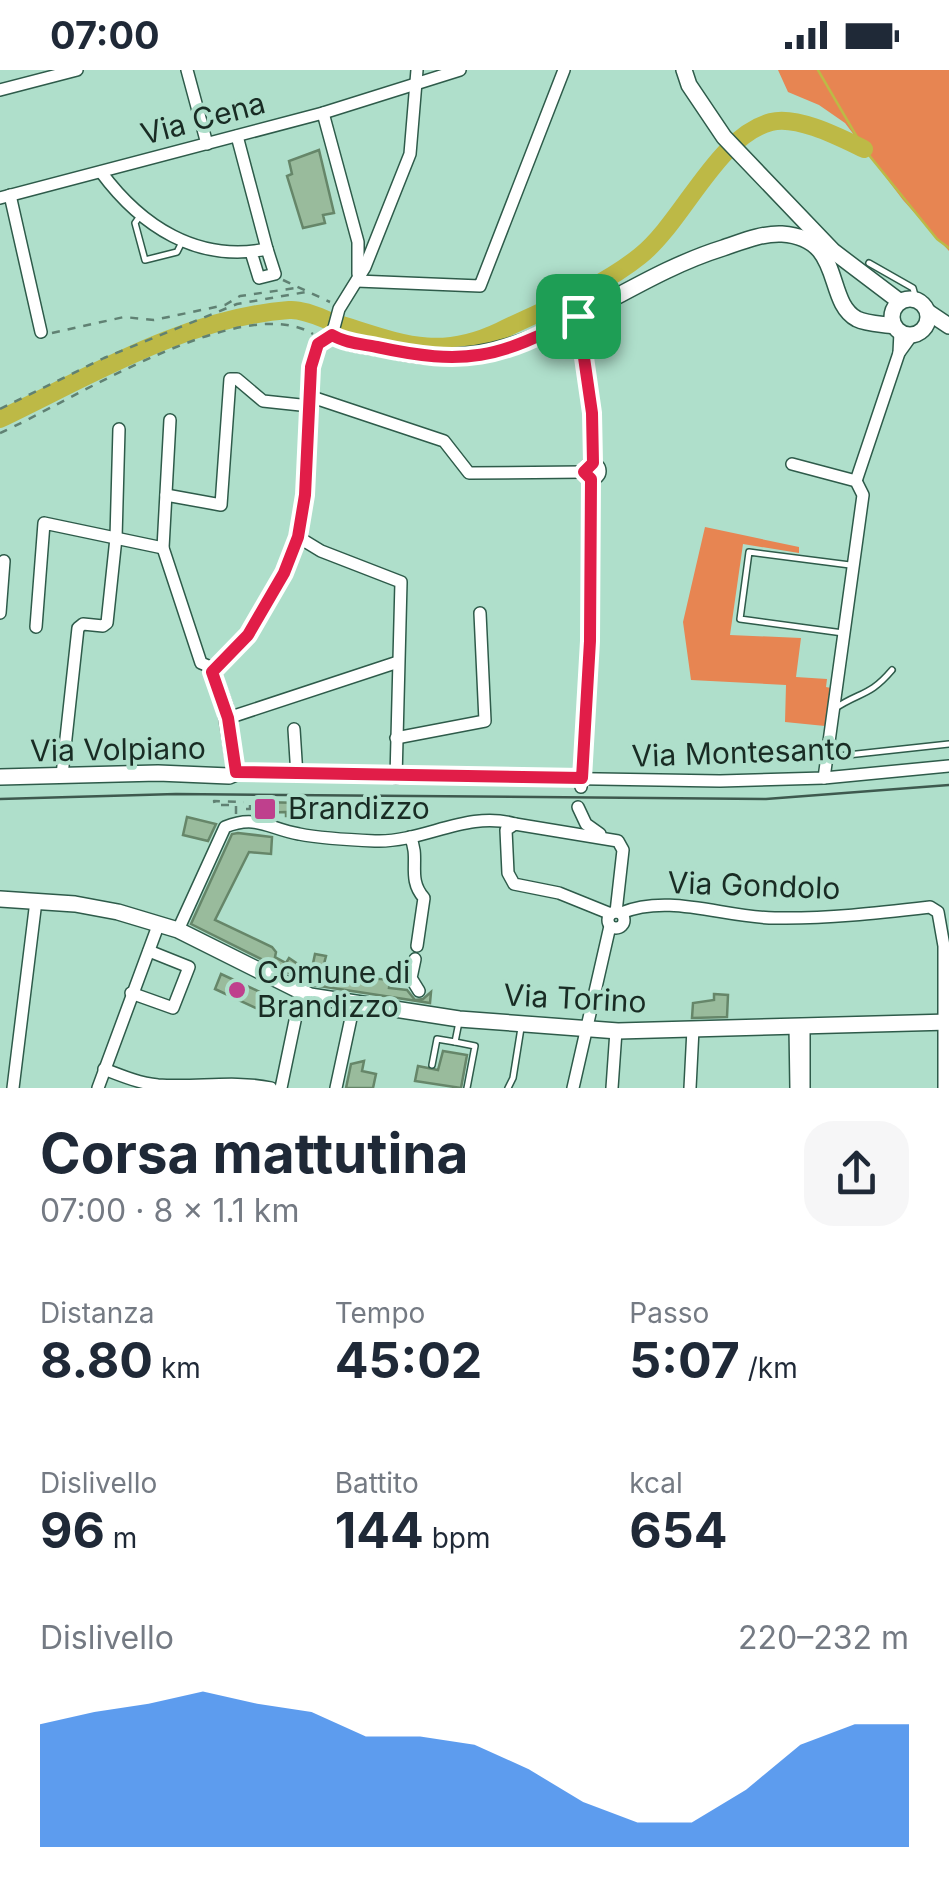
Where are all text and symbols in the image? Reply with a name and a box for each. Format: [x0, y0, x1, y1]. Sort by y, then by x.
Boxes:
text: 07:00 [50, 12, 160, 58]
street label: Via Cena [137, 84, 269, 152]
pin [536, 274, 621, 359]
icon: arrive [551, 289, 606, 344]
street label: Via Volpiano [30, 729, 206, 769]
street label: Via Montesanto [631, 730, 853, 774]
place label: Brandizzo [288, 790, 430, 826]
marker: Brandizzo [252, 796, 278, 822]
street label: Via Gondolo [667, 864, 841, 906]
place label: Comune di Brandizzo [257, 954, 410, 1024]
street label: Via Torino [503, 976, 647, 1020]
marker: Comune di Brandizzo [226, 979, 248, 1001]
text: Corsa mattutina [40, 1120, 469, 1186]
button: share [804, 1121, 909, 1226]
text: 07:00 · 8 × 1.1 km [40, 1191, 299, 1230]
text: Distanza [40, 1296, 155, 1330]
text: Tempo [335, 1296, 425, 1330]
text: Passo [629, 1296, 709, 1330]
text: 8.80 [40, 1330, 153, 1390]
text: 45:02 [335, 1330, 482, 1390]
text: 5:07 [629, 1330, 740, 1390]
text: km [153, 1351, 201, 1385]
text: /km [740, 1351, 798, 1385]
text: Dislivello [40, 1466, 157, 1500]
text: Battito [335, 1466, 419, 1500]
text: kcal [629, 1466, 683, 1500]
text: 96 [40, 1500, 105, 1560]
text: 144 [335, 1500, 424, 1560]
text: 654 [629, 1500, 728, 1560]
text: m [105, 1521, 137, 1555]
text: bpm [424, 1521, 491, 1555]
text: Dislivello [40, 1618, 174, 1657]
text: 220–232 m [738, 1618, 909, 1657]

